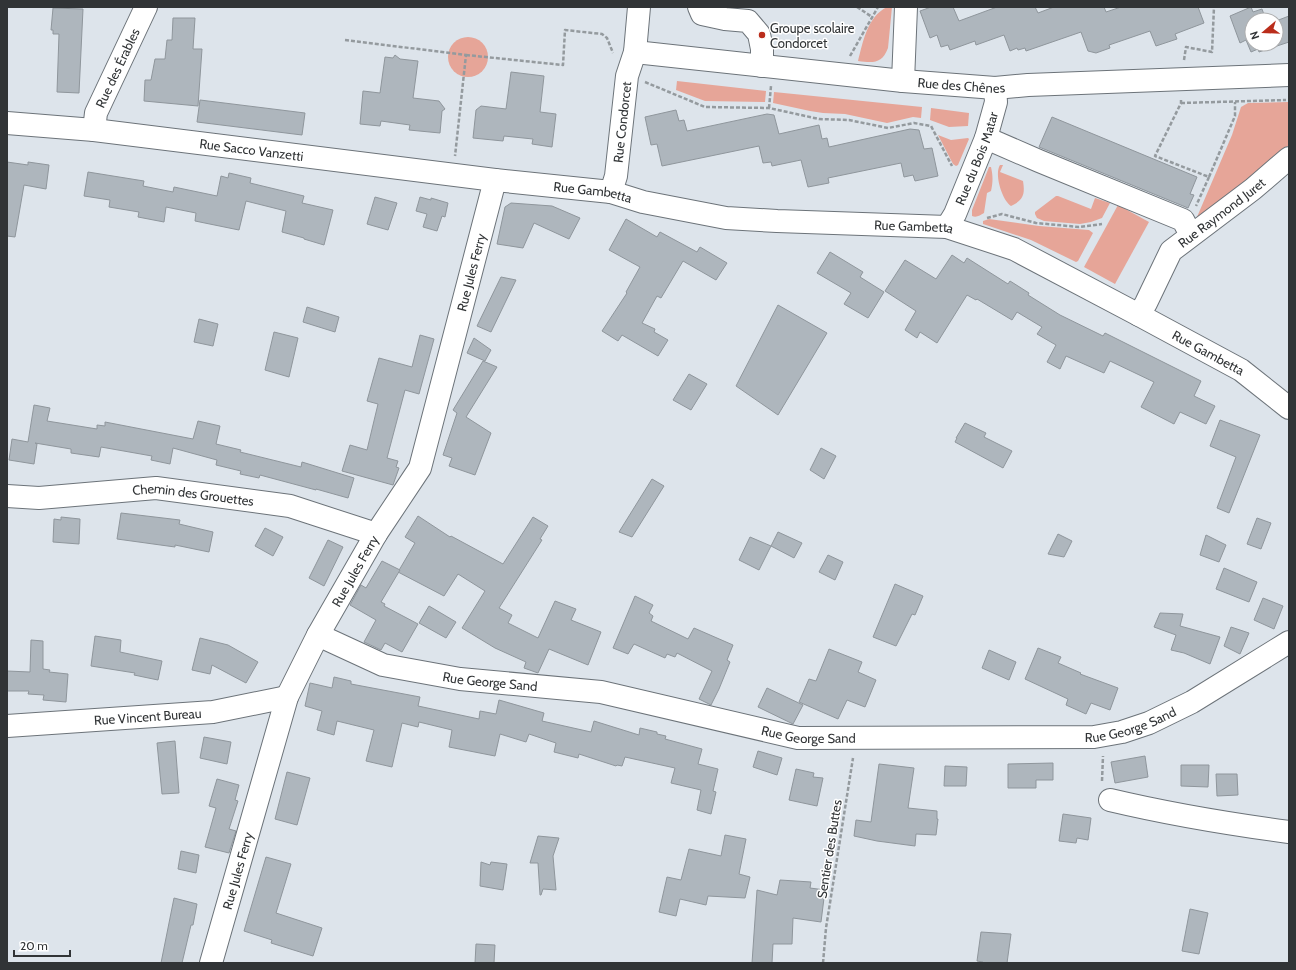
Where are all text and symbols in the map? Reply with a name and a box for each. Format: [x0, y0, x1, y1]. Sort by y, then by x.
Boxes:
north arrow [1244, 12, 1284, 52]
place label: Groupe scolaire Condorcet [770, 20, 855, 51]
street label: Rue des Érables [92, 25, 143, 110]
text: N [1247, 29, 1262, 41]
marker: Groupe scolaire Condorcet [757, 30, 767, 40]
street label: Rue des Chênes [917, 74, 1006, 96]
street label: Rue Condorcet [610, 80, 634, 163]
street label: Rue du Bois Matar [952, 109, 1001, 207]
street label: Rue Sacco Vanzetti [199, 135, 304, 164]
street label: Rue Raymond Juret [1175, 174, 1269, 251]
street label: Rue Gambetta [553, 178, 635, 206]
street label: Rue Gambetta [874, 216, 956, 237]
street label: Rue Jules Ferry [453, 231, 489, 313]
street label: Rue Gambetta [1170, 327, 1248, 379]
street label: Chemin des Grouettes [132, 480, 255, 509]
street label: Rue Jules Ferry [328, 532, 382, 609]
street label: Rue George Sand [441, 668, 538, 694]
street label: Rue George Sand [1085, 703, 1178, 745]
street label: Rue Vincent Bureau [93, 705, 202, 728]
street label: Rue George Sand [760, 722, 856, 746]
street label: Sentier des Buttes [813, 798, 845, 899]
street label: Rue Jules Ferry [219, 830, 256, 911]
scale bar [14, 932, 70, 958]
text: 20 m [20, 938, 48, 953]

